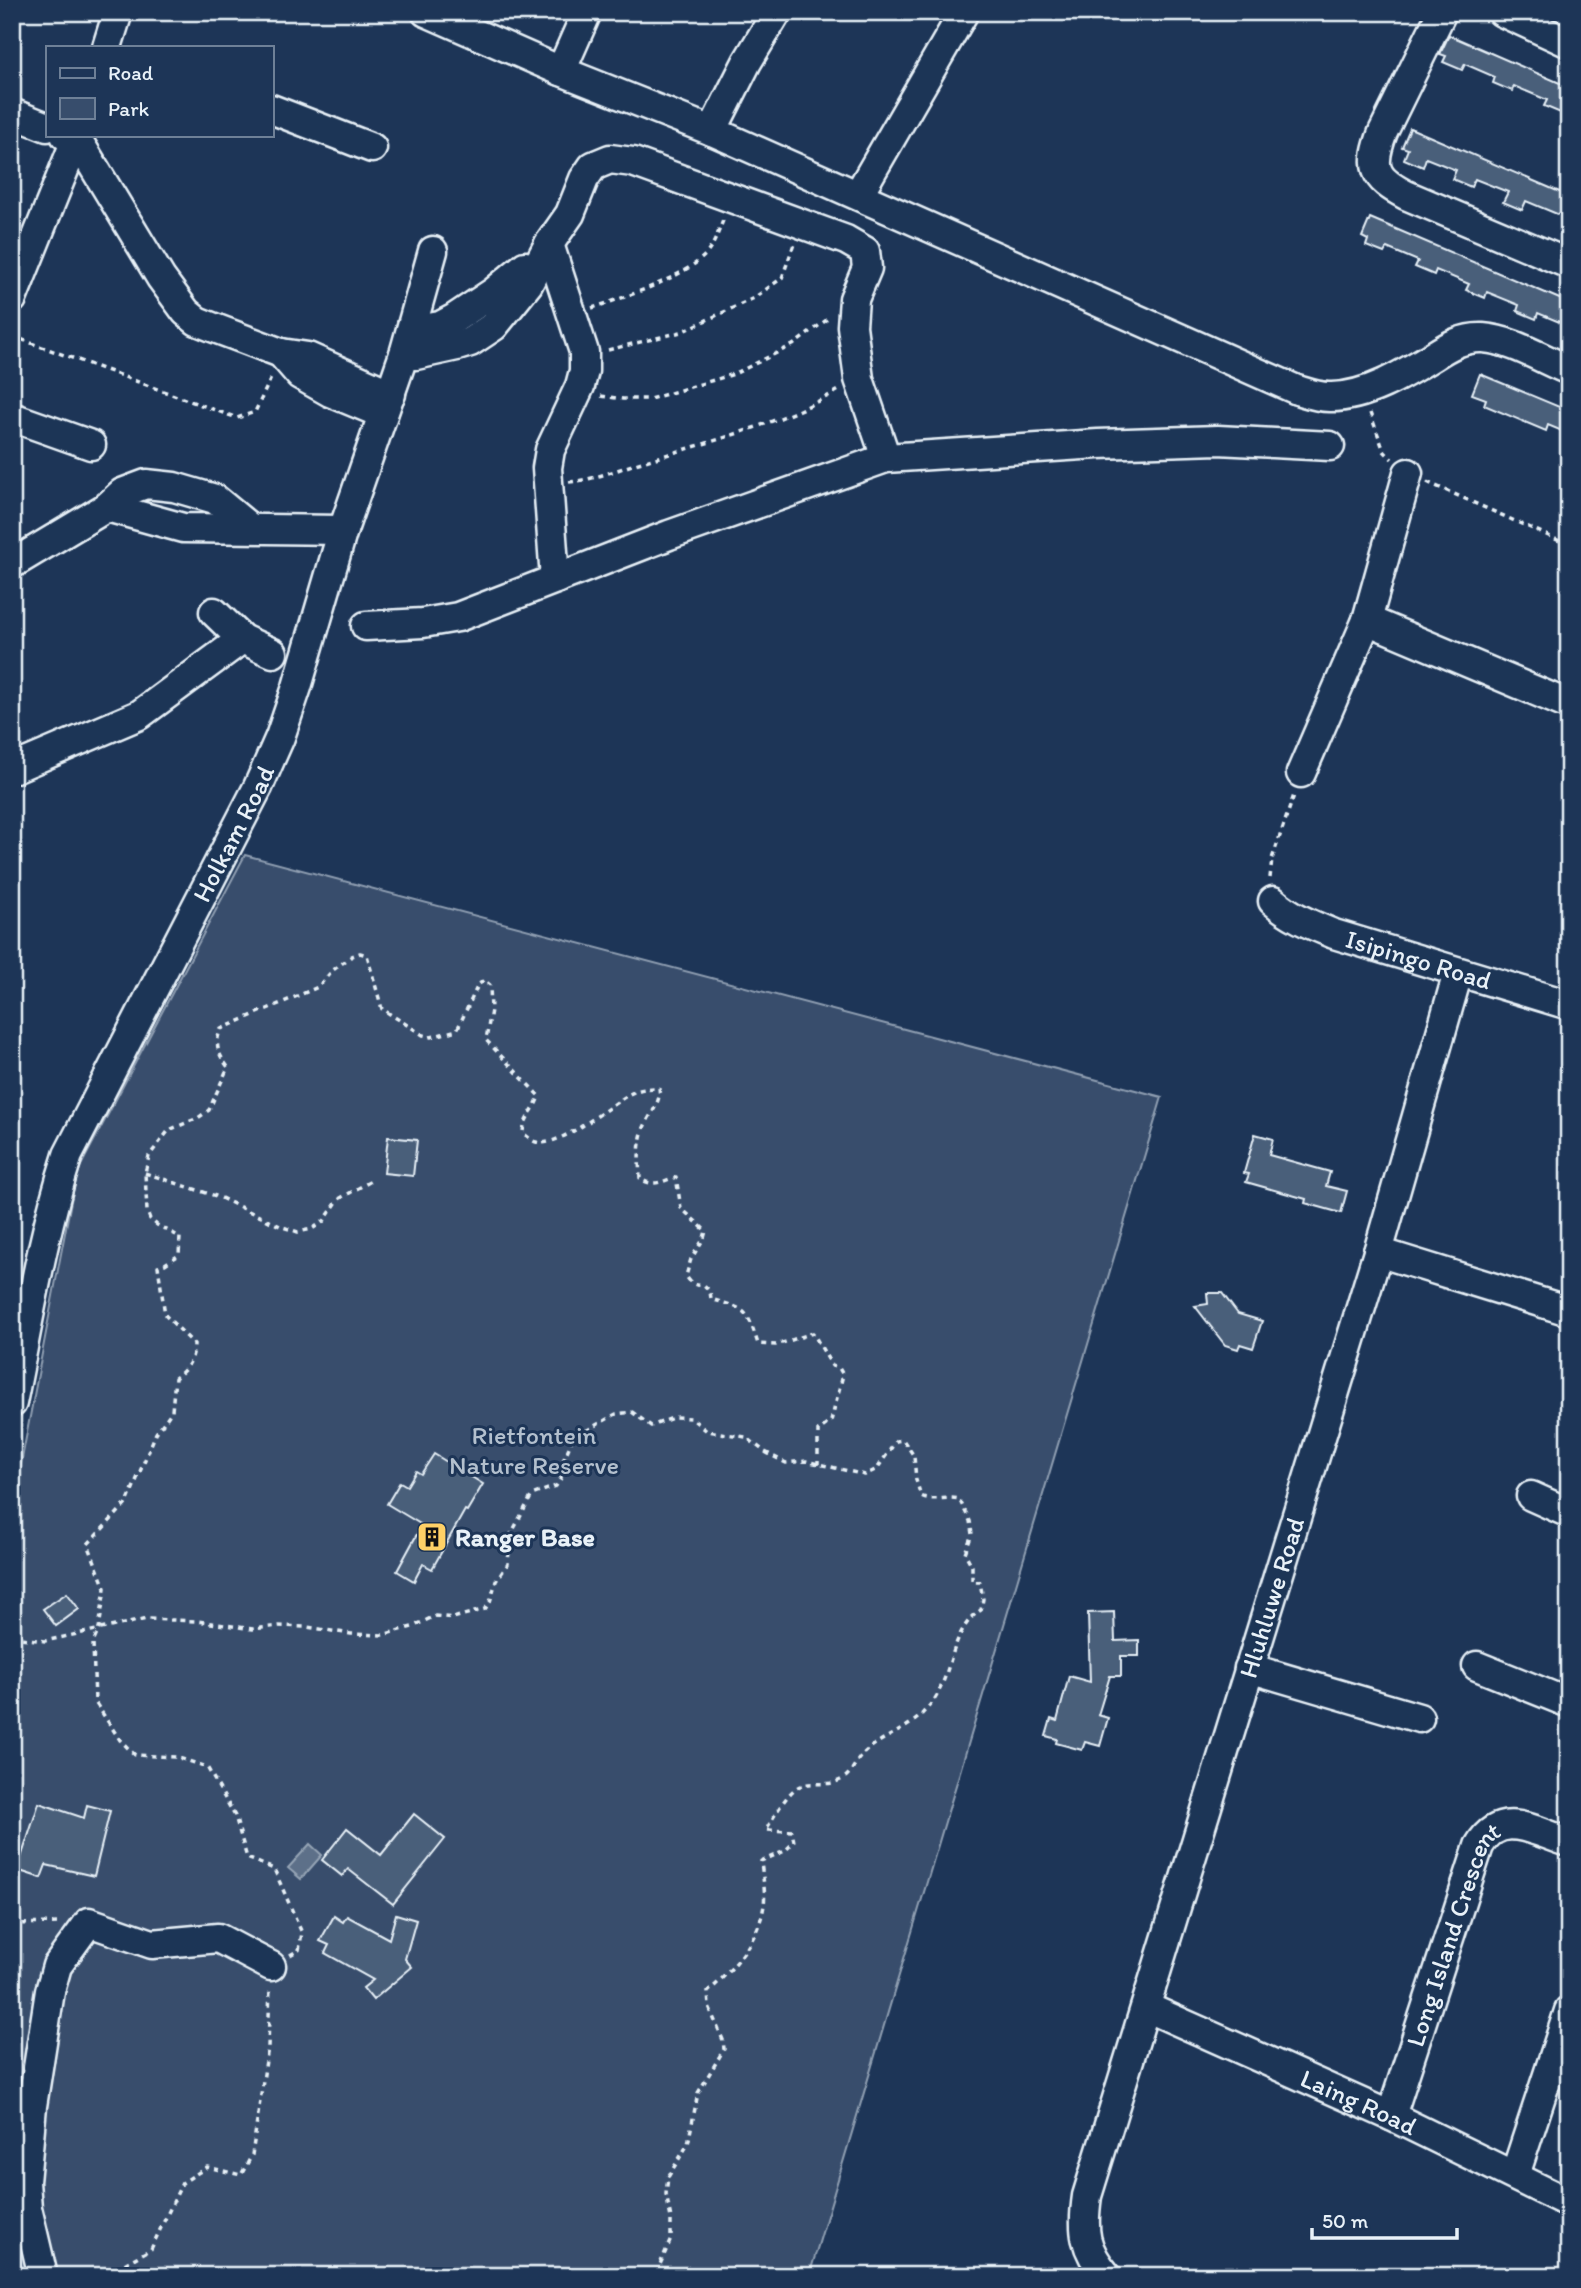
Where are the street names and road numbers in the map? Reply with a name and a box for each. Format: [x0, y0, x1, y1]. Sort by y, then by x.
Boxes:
street label: Holkam Road [185, 760, 282, 907]
street label: Isipingo Road [1342, 923, 1495, 997]
street label: Hluhluwe Road [1232, 1513, 1311, 1682]
street label: Long Island Crescent [1399, 1814, 1506, 2051]
street label: Laing Road [1296, 2062, 1422, 2142]

